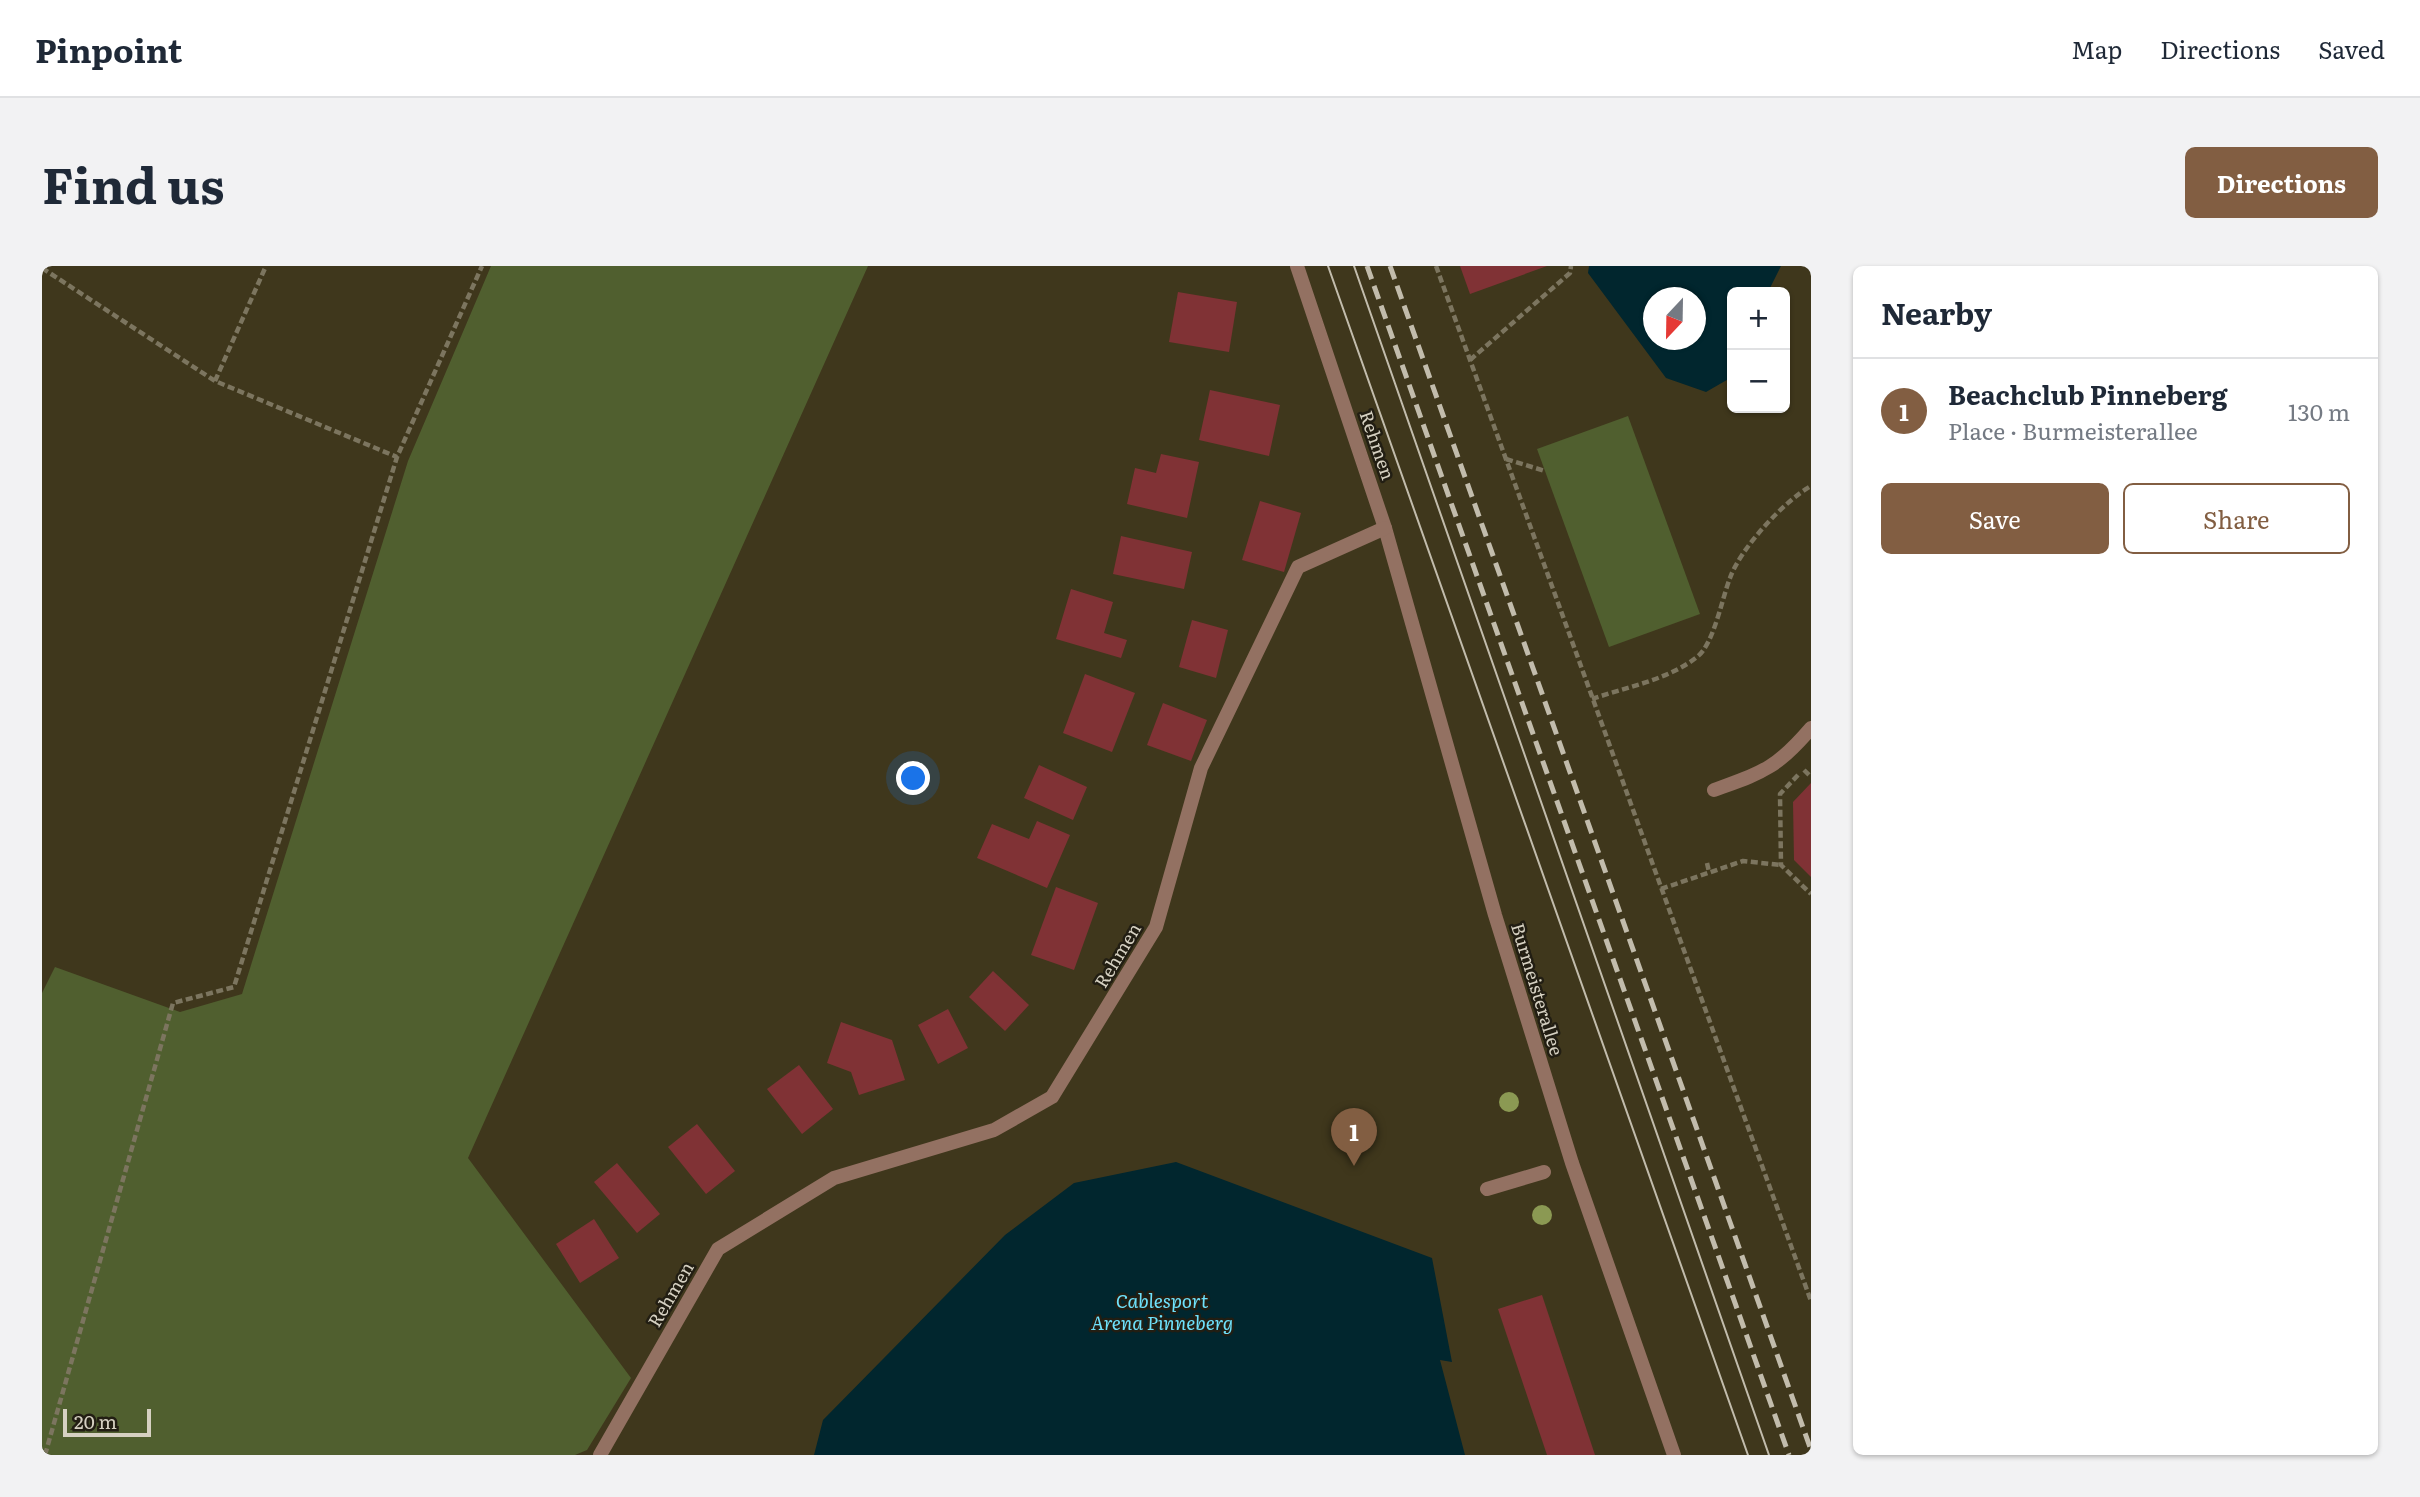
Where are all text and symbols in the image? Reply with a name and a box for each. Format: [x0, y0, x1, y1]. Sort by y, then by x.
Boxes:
text: Pinpoint [35, 24, 182, 73]
text: Map [2071, 31, 2122, 66]
text: Directions [2160, 31, 2280, 66]
text: Saved [2318, 31, 2385, 66]
text: Find us [42, 146, 225, 219]
button: Directions [2185, 147, 2378, 218]
north arrow [1643, 287, 1706, 350]
map controls [1727, 287, 1790, 413]
button: + [1727, 287, 1790, 350]
text: Nearby [1881, 290, 1992, 334]
button: − [1727, 350, 1790, 413]
text: Beachclub Pinneberg [1948, 374, 2227, 413]
text: 1 [1899, 394, 1909, 428]
text: 130 m [2288, 394, 2350, 428]
street label: Rehmen [1354, 407, 1402, 483]
text: Place · Burmeisterallee [1948, 413, 2198, 447]
button: Save [1881, 483, 2109, 554]
button: Share [2123, 483, 2350, 554]
your location [896, 761, 930, 795]
street label: Rehmen [1087, 917, 1147, 993]
street label: Burmeisterallee [1505, 919, 1571, 1059]
pin: 1 [1331, 1108, 1377, 1166]
street label: Rehmen [640, 1256, 700, 1332]
water label: Cablesport Arena Pinneberg [1091, 1286, 1233, 1336]
scale bar [63, 1406, 150, 1438]
text: 20 m [74, 1407, 117, 1435]

